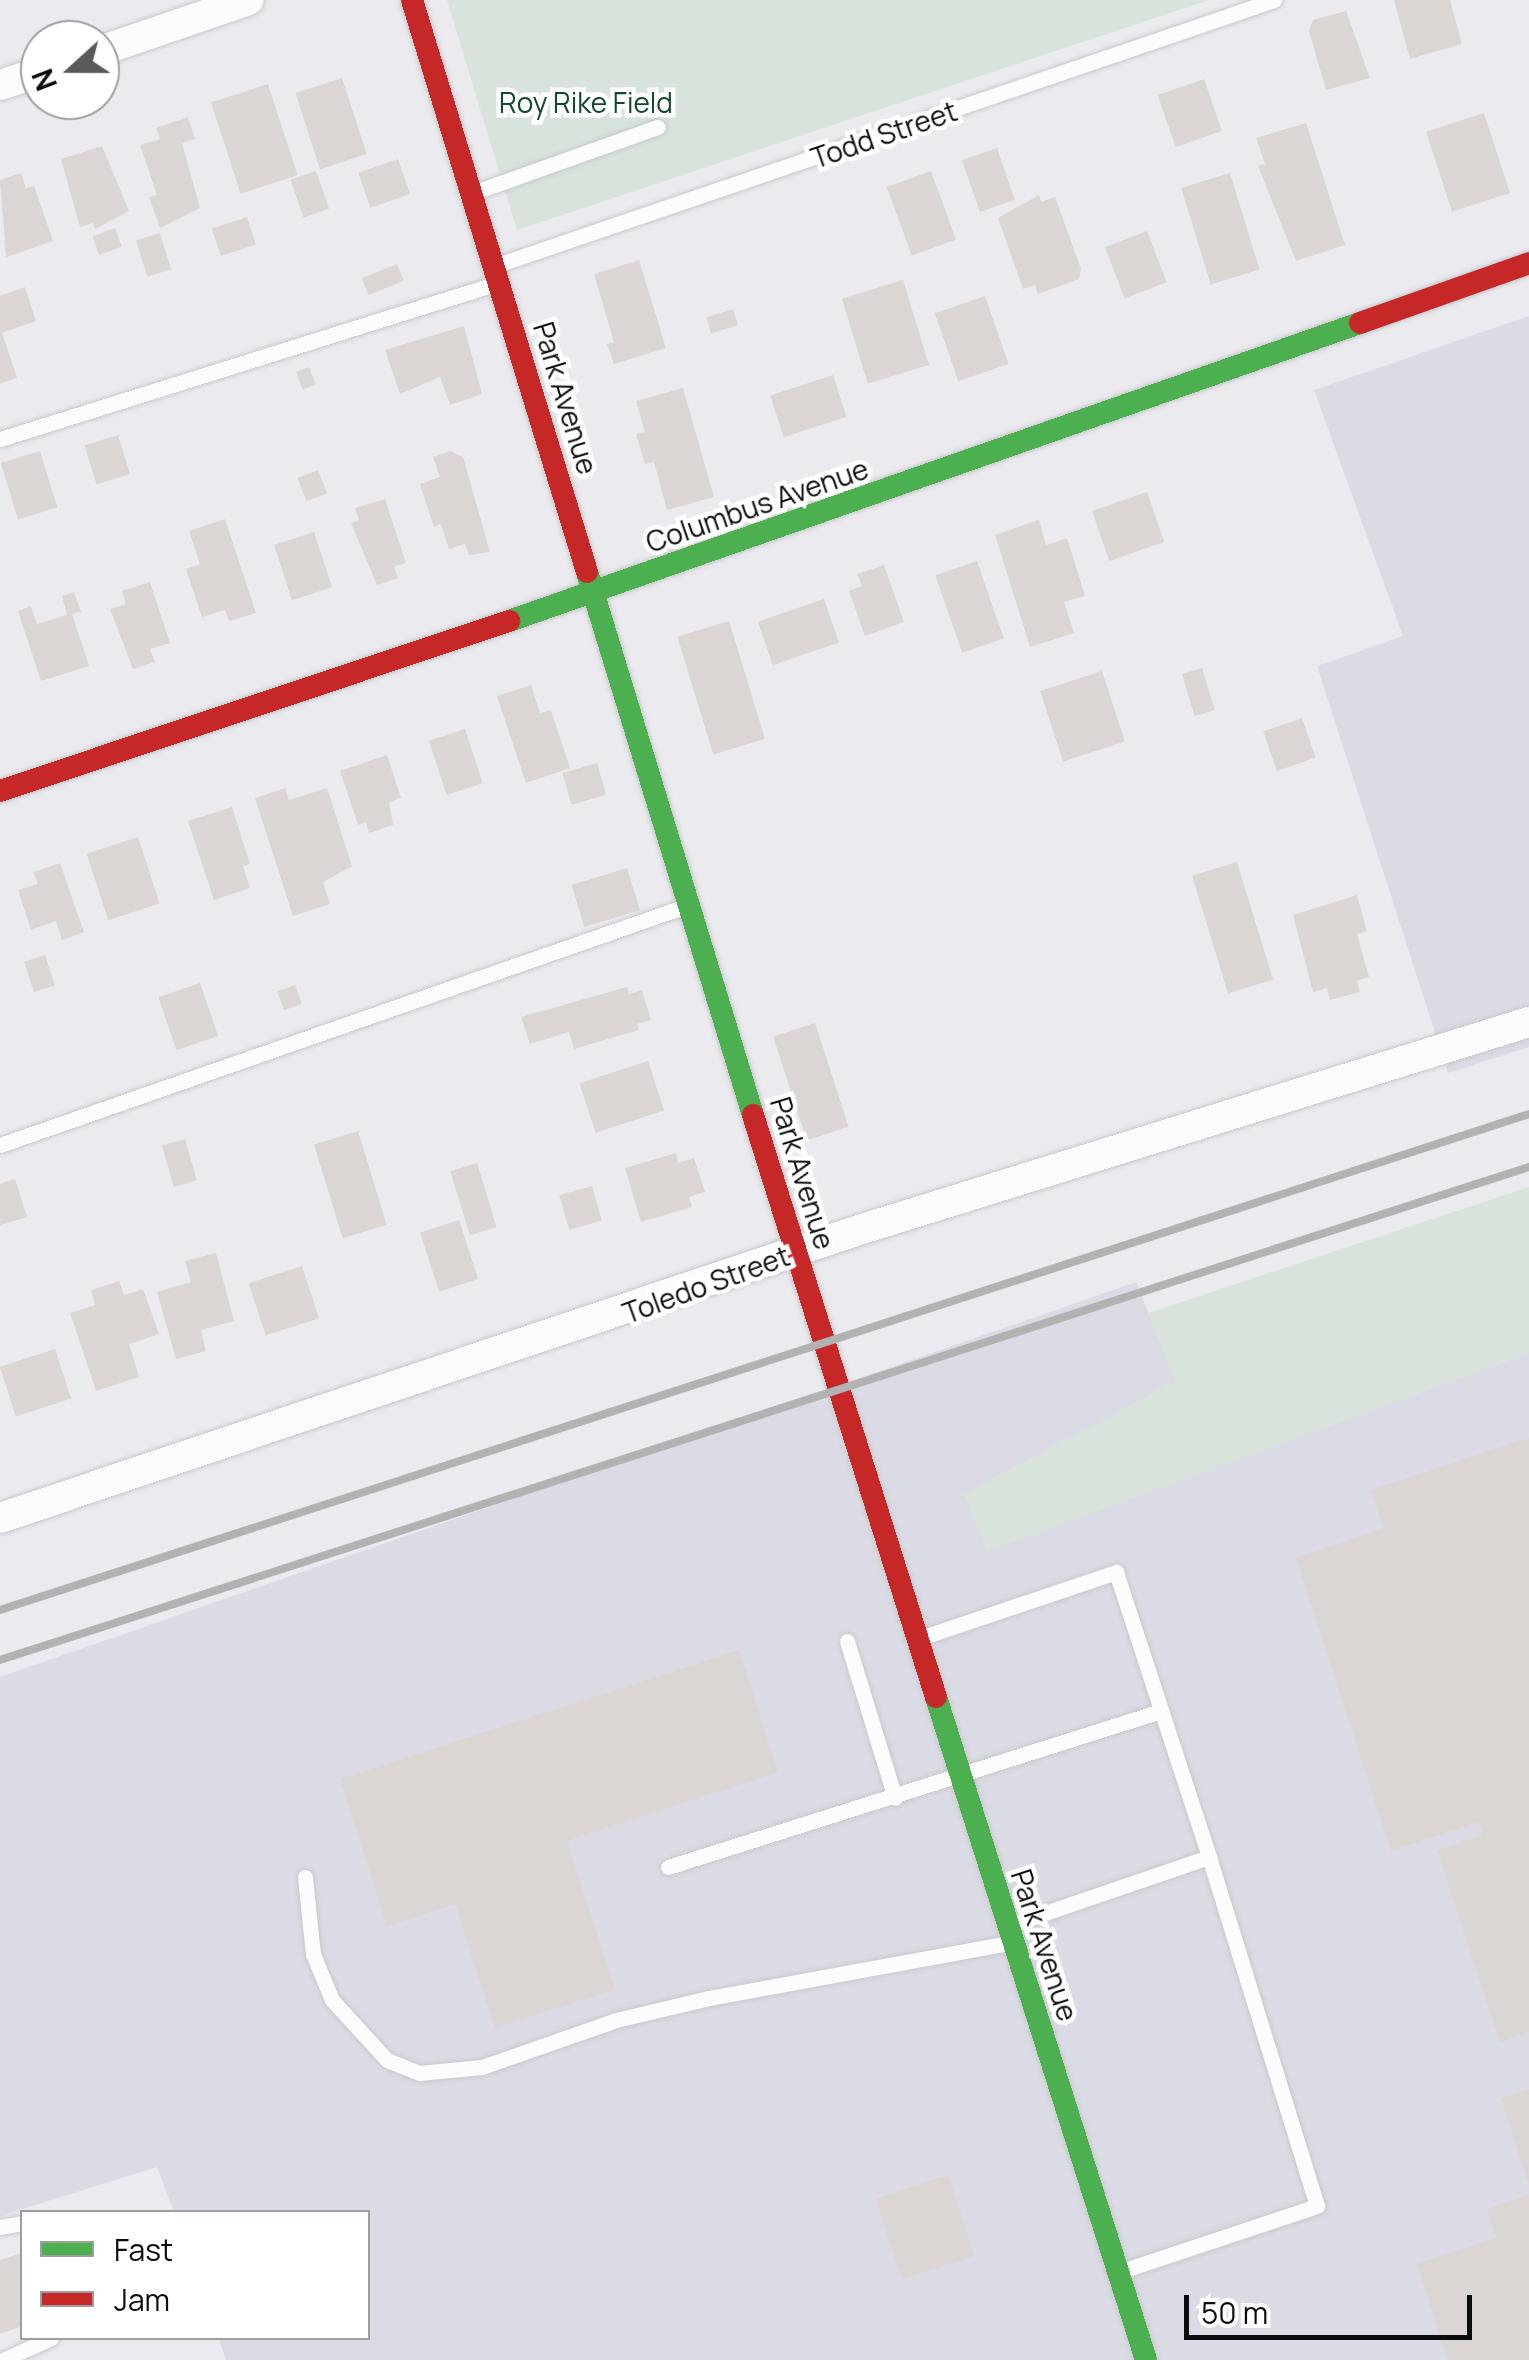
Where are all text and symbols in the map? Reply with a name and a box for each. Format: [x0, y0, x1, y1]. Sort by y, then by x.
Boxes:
north arrow [20, 20, 120, 120]
text: N [23, 64, 65, 96]
park label: Roy Rike Field [499, 85, 673, 119]
street label: Todd Street [807, 93, 961, 175]
street label: Park Avenue [527, 318, 605, 478]
street label: Columbus Avenue [641, 451, 873, 559]
street label: Park Avenue [764, 1093, 842, 1253]
street label: Toledo Street [618, 1238, 794, 1330]
street label: Park Avenue [1005, 1865, 1085, 2025]
legend [20, 2210, 370, 2340]
text: Fast [114, 2229, 173, 2270]
scale bar [1189, 2275, 1476, 2337]
text: Jam [114, 2279, 170, 2320]
text: 50 m [1201, 2292, 1268, 2333]

